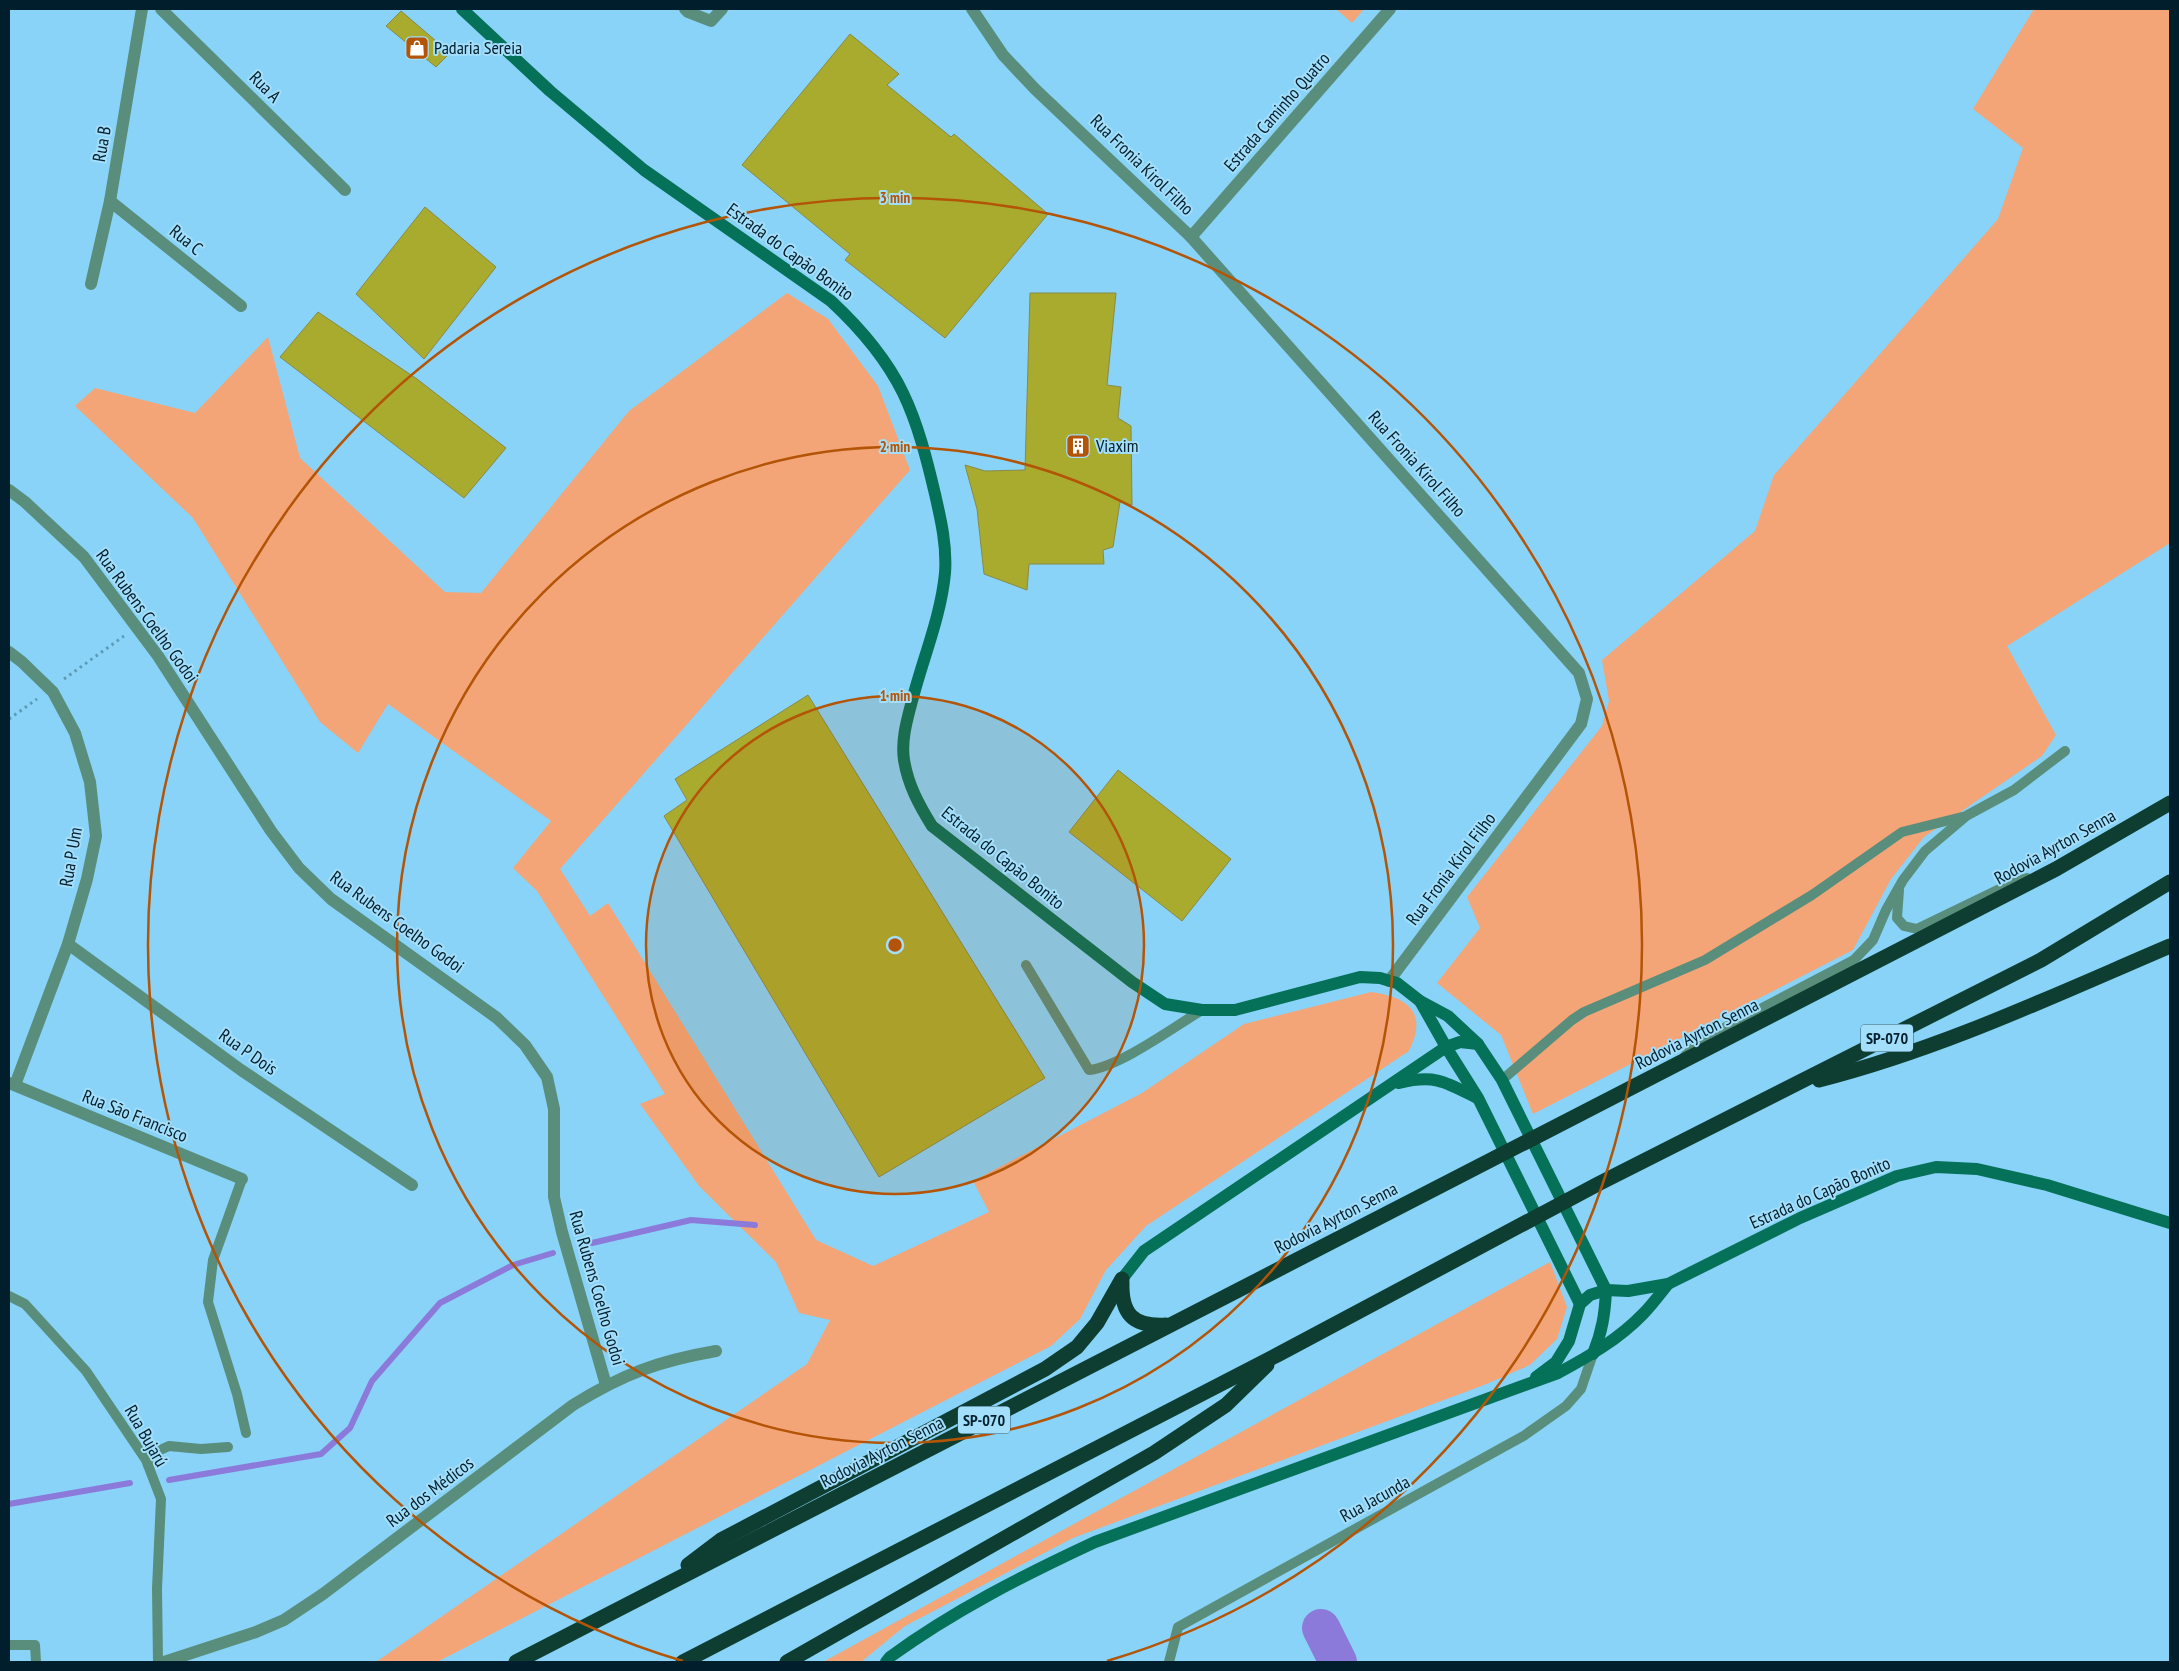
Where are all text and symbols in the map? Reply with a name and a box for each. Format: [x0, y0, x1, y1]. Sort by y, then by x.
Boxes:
shop icon: Padaria Sereia [404, 35, 430, 61]
place label: Padaria Sereia [434, 36, 522, 59]
street label: Estrada Caminho Quatro [1219, 47, 1335, 176]
street label: Rua A [245, 66, 286, 108]
street label: Rua Fronia Kirol Filho [1086, 109, 1199, 220]
street label: Rua B [87, 124, 116, 164]
text: 3 min [880, 188, 910, 207]
street label: Estrada do Capão Bonito [722, 198, 859, 306]
street label: Rua C [165, 219, 207, 260]
street label: Rua Fronia Kirol Filho [1364, 406, 1471, 522]
building icon: Viaxim [1065, 433, 1091, 459]
place label: Viaxim [1095, 434, 1138, 457]
text: 2 min [880, 437, 910, 456]
street label: Rua Rubens Coelho Godoi [91, 544, 204, 687]
text: 1 min [880, 686, 910, 705]
street label: Estrada do Capão Bonito [937, 801, 1070, 914]
street label: Rodovia Ayrton Senna [1990, 804, 2119, 889]
street label: Rua Fronia Kirol Filho [1401, 808, 1501, 930]
street label: Rua P Um [54, 825, 87, 888]
street label: Rua Rubens Coelho Godoi [326, 865, 469, 978]
centre of rings [886, 936, 904, 954]
street label: Rodovia Ayrton Senna [1631, 993, 1762, 1074]
street label: Rua P Dois [215, 1023, 282, 1080]
road number: SP-070 [1861, 1024, 1913, 1052]
street label: Rua São Francisco [79, 1084, 191, 1147]
street label: Estrada do Capão Bonito [1746, 1151, 1894, 1234]
street label: Rodovia Ayrton Senna [1270, 1177, 1401, 1258]
street label: Rua Rubens Coelho Godoi [564, 1208, 631, 1368]
street label: Rua Bujarú [120, 1401, 173, 1471]
road number: SP-070 [958, 1406, 1010, 1434]
street label: Rodovia Ayrton Senna [816, 1411, 947, 1492]
street label: Rua dos Médicos [381, 1451, 478, 1532]
street label: Rua Jacunda [1336, 1470, 1414, 1527]

